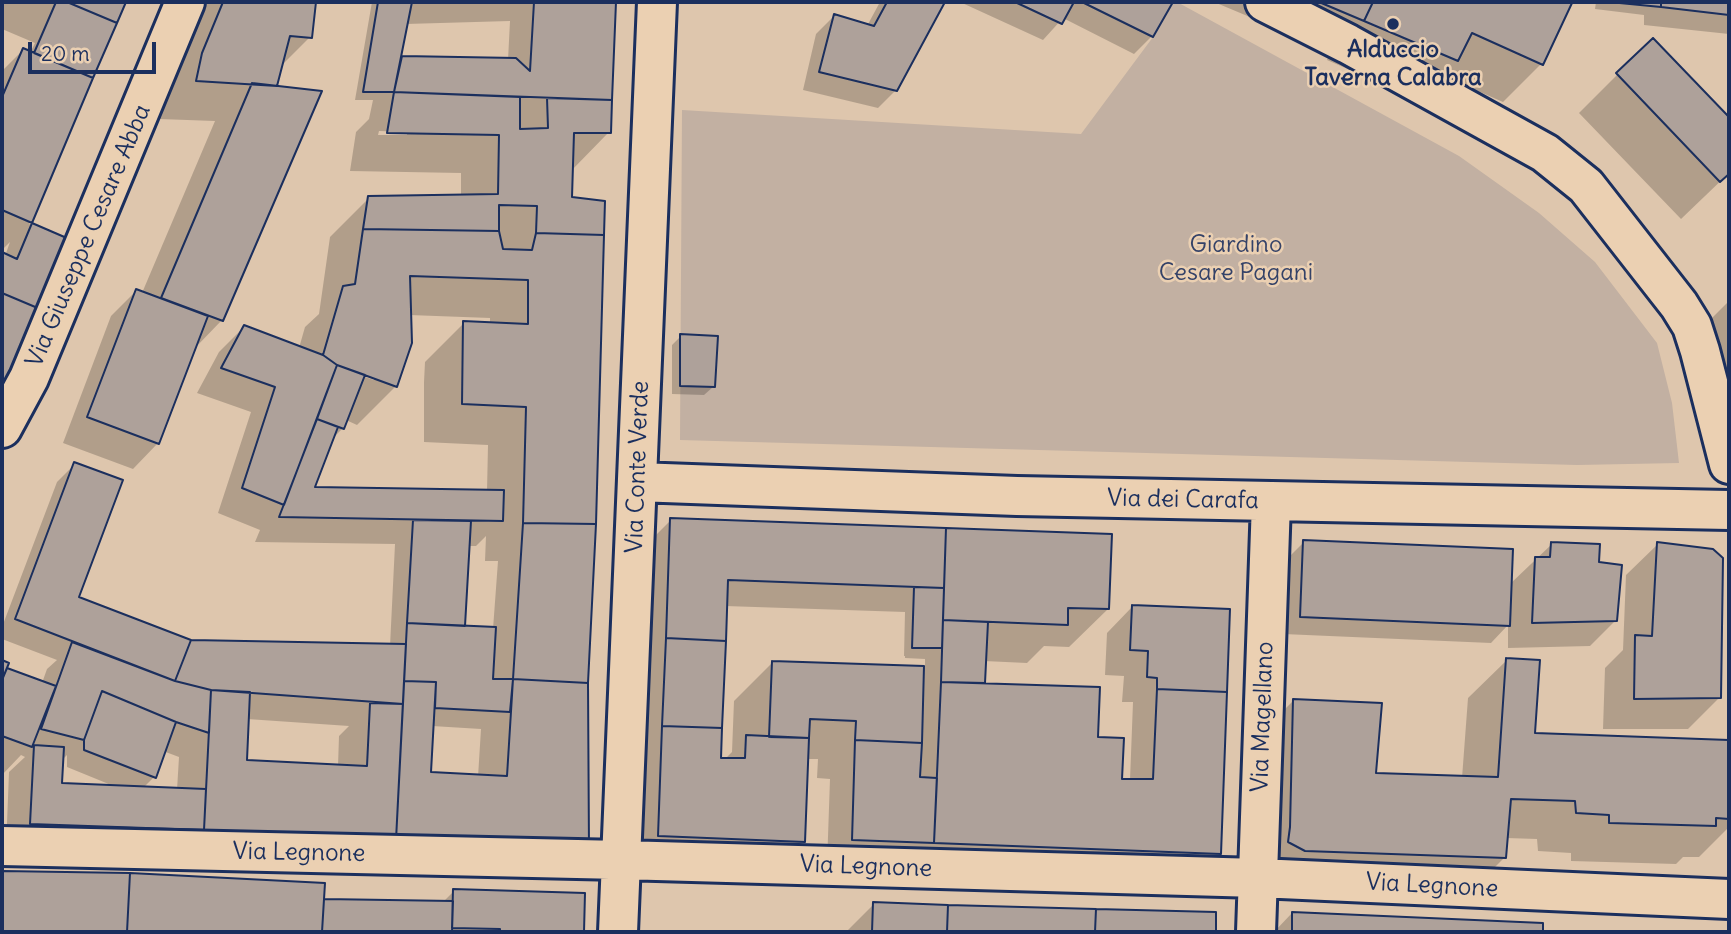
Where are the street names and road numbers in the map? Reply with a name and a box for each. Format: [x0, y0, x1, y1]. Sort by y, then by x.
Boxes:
street label: Via Giuseppe Cesare Abba [21, 100, 157, 372]
street label: Via Conte Verde [621, 380, 655, 554]
street label: Via dei Carafa [1107, 484, 1259, 516]
street label: Via Magellano [1246, 641, 1280, 793]
street label: Via Legnone [232, 837, 366, 869]
street label: Via Legnone [799, 850, 933, 884]
street label: Via Legnone [1365, 868, 1499, 904]

